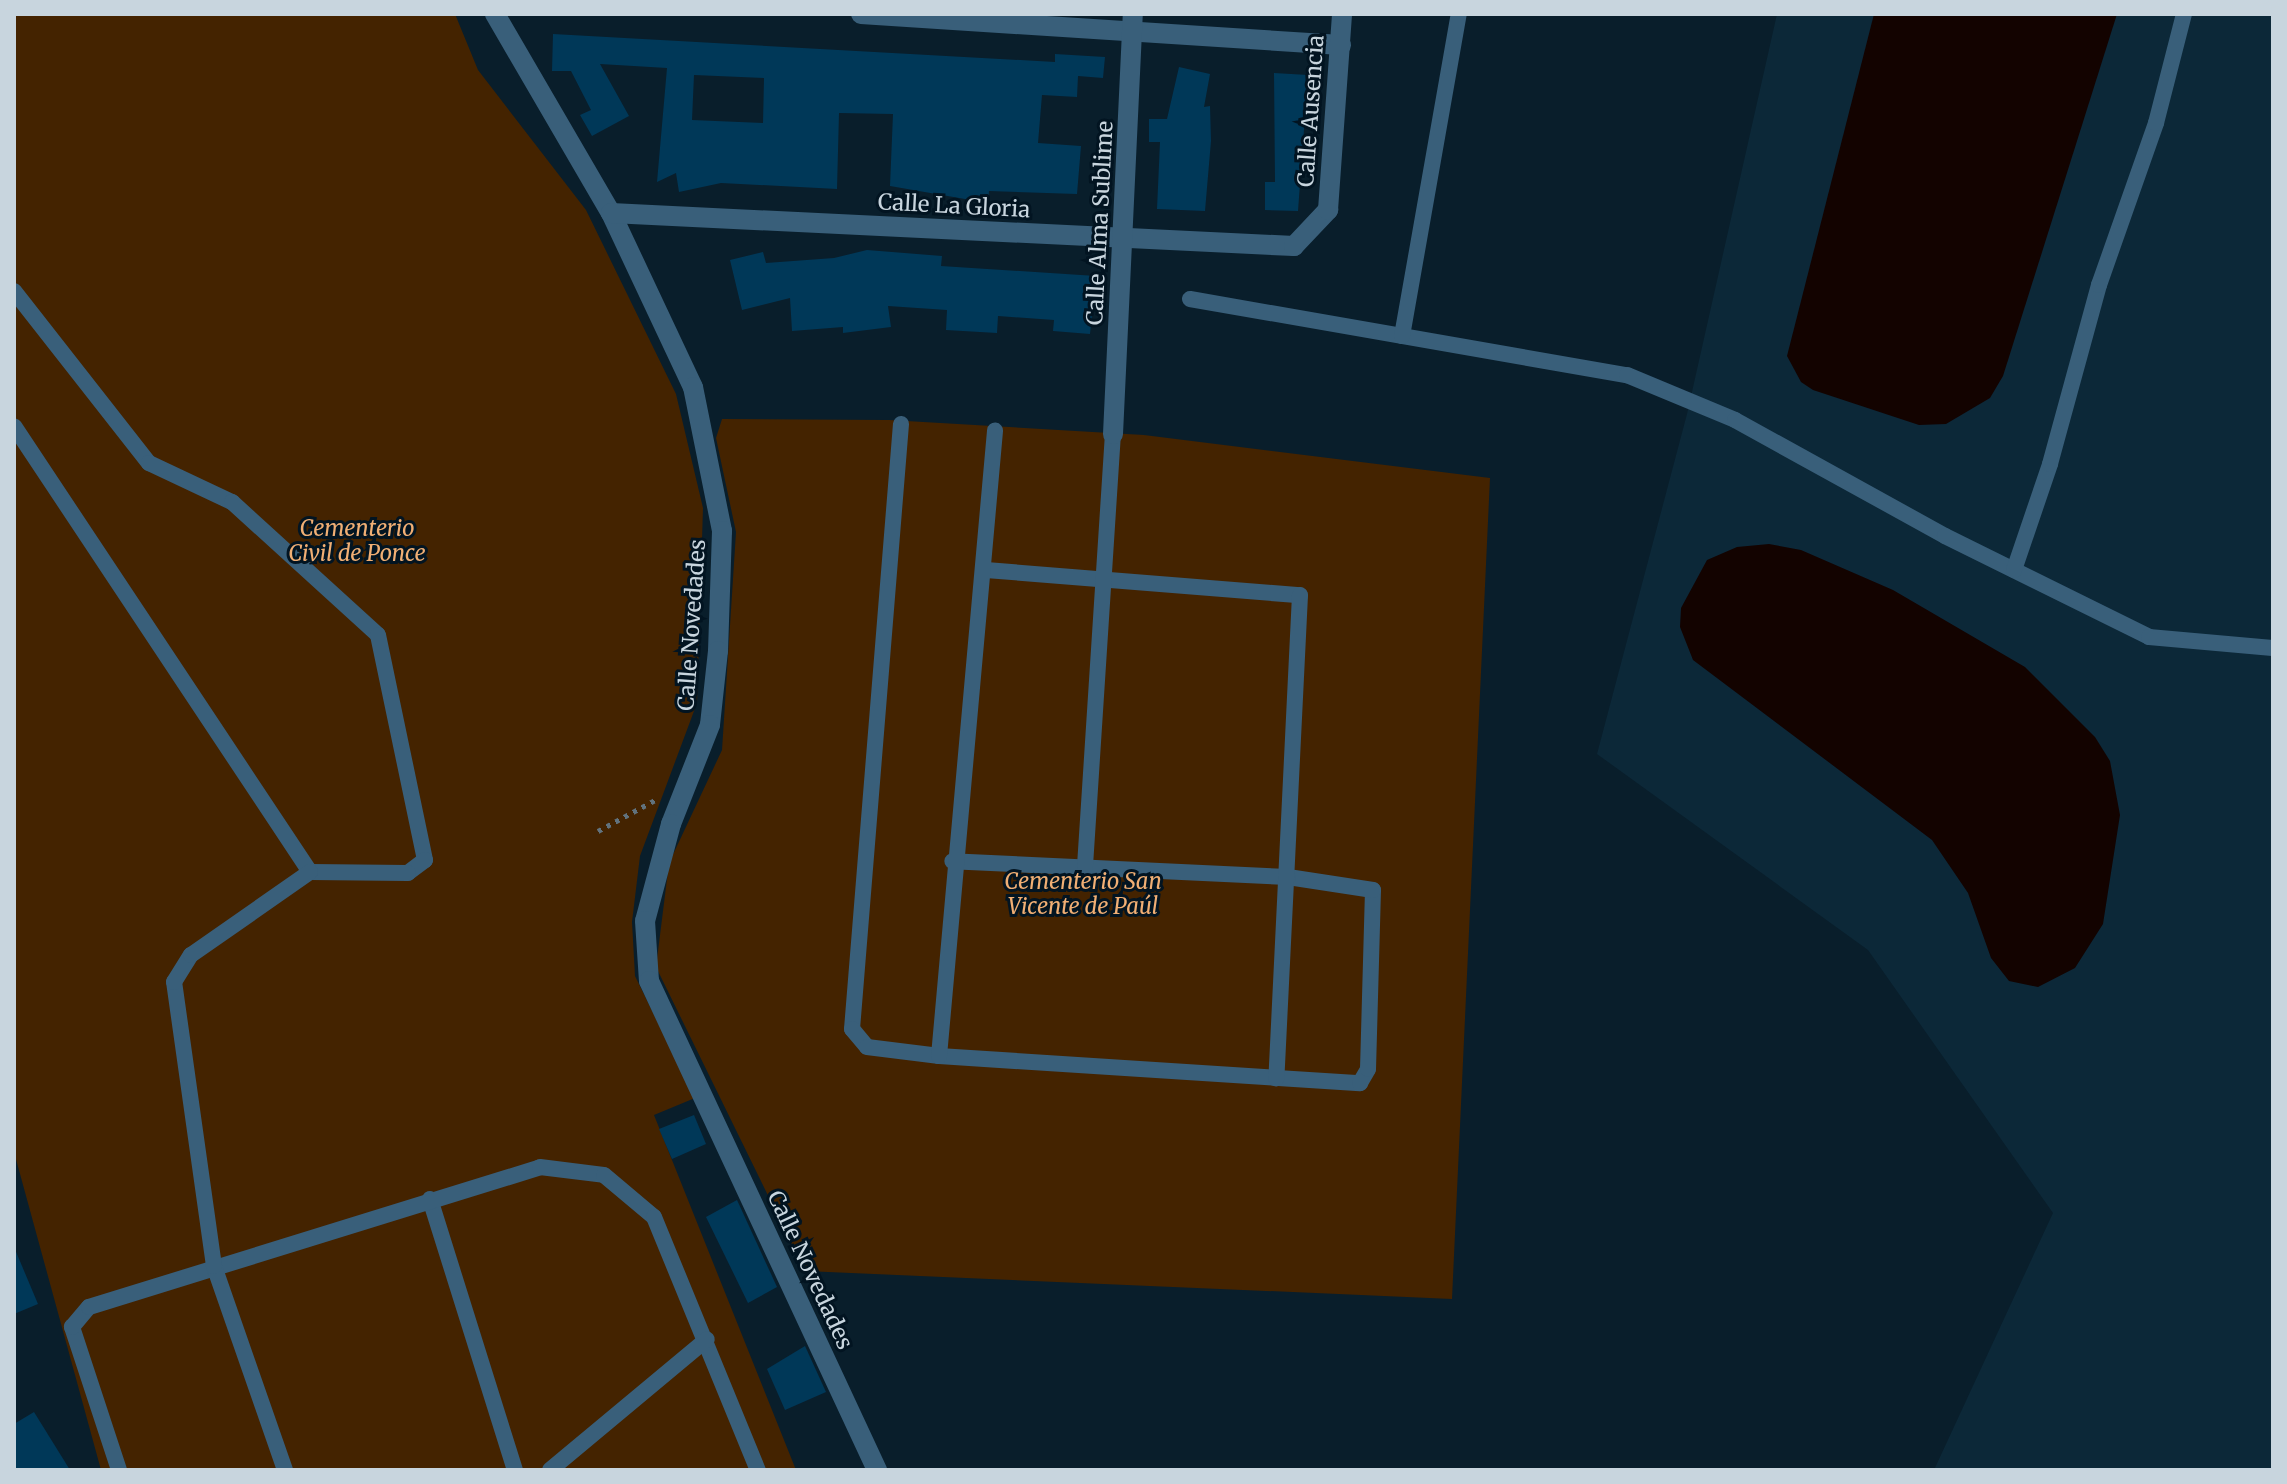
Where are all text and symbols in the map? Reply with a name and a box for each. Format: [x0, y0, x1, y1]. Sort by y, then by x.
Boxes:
street label: Calle Ausencia [1293, 34, 1329, 188]
street label: Calle Alma Sublime [1081, 120, 1119, 326]
street label: Calle La Gloria [877, 189, 1031, 223]
park label: Cementerio Civil de Ponce [288, 515, 426, 566]
street label: Calle Novedades [673, 538, 711, 712]
park label: Cementerio San Vicente de Paúl [1004, 868, 1162, 920]
street label: Calle Novedades [762, 1187, 858, 1353]

